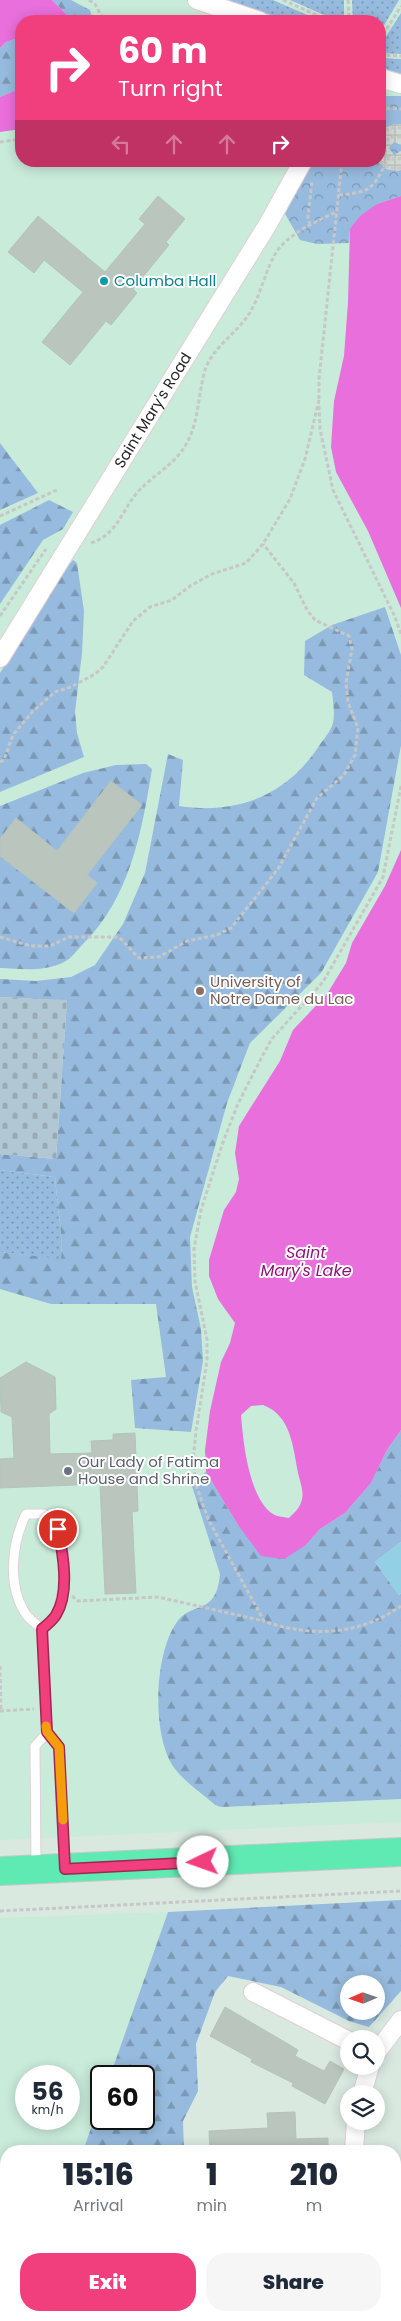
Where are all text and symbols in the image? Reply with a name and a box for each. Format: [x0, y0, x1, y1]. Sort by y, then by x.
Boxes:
text: 60 m [118, 26, 208, 75]
icon: right [35, 35, 100, 100]
text: Turn right [118, 73, 223, 104]
icon: left [107, 130, 135, 158]
icon: ahead [160, 130, 188, 158]
icon: ahead [213, 130, 241, 158]
icon: right [266, 130, 294, 158]
place label: Columba Hall [114, 270, 216, 291]
marker: Columba Hall [98, 275, 110, 287]
street label: Saint Mary's Road [109, 348, 196, 472]
place label: University of Notre Dame du Lac [210, 971, 353, 1009]
marker: University of Notre Dame du Lac [194, 985, 206, 997]
water label: Saint Mary's Lake [260, 1241, 352, 1282]
place label: Our Lady of Fatima House and Shrine [78, 1451, 219, 1489]
marker: Our Lady of Fatima House and Shrine [62, 1465, 74, 1477]
pin [37, 1508, 79, 1550]
icon: arrive [44, 1515, 72, 1543]
position arrow [176, 1835, 228, 1887]
north arrow [340, 1975, 385, 2020]
map controls [340, 1975, 385, 2130]
button: search [340, 2030, 385, 2075]
speed limit sign: 60 [90, 2065, 155, 2130]
text: 56 [31, 2074, 64, 2109]
button: layers [340, 2085, 385, 2130]
text: km/h [32, 2101, 63, 2118]
text: 15:16 [63, 2153, 134, 2196]
text: 1 [206, 2153, 218, 2196]
text: 210 [290, 2153, 338, 2196]
text: Arrival [73, 2194, 123, 2217]
text: min [196, 2194, 227, 2217]
text: m [306, 2194, 322, 2217]
button: Exit [20, 2253, 196, 2311]
button: Share [206, 2253, 381, 2311]

